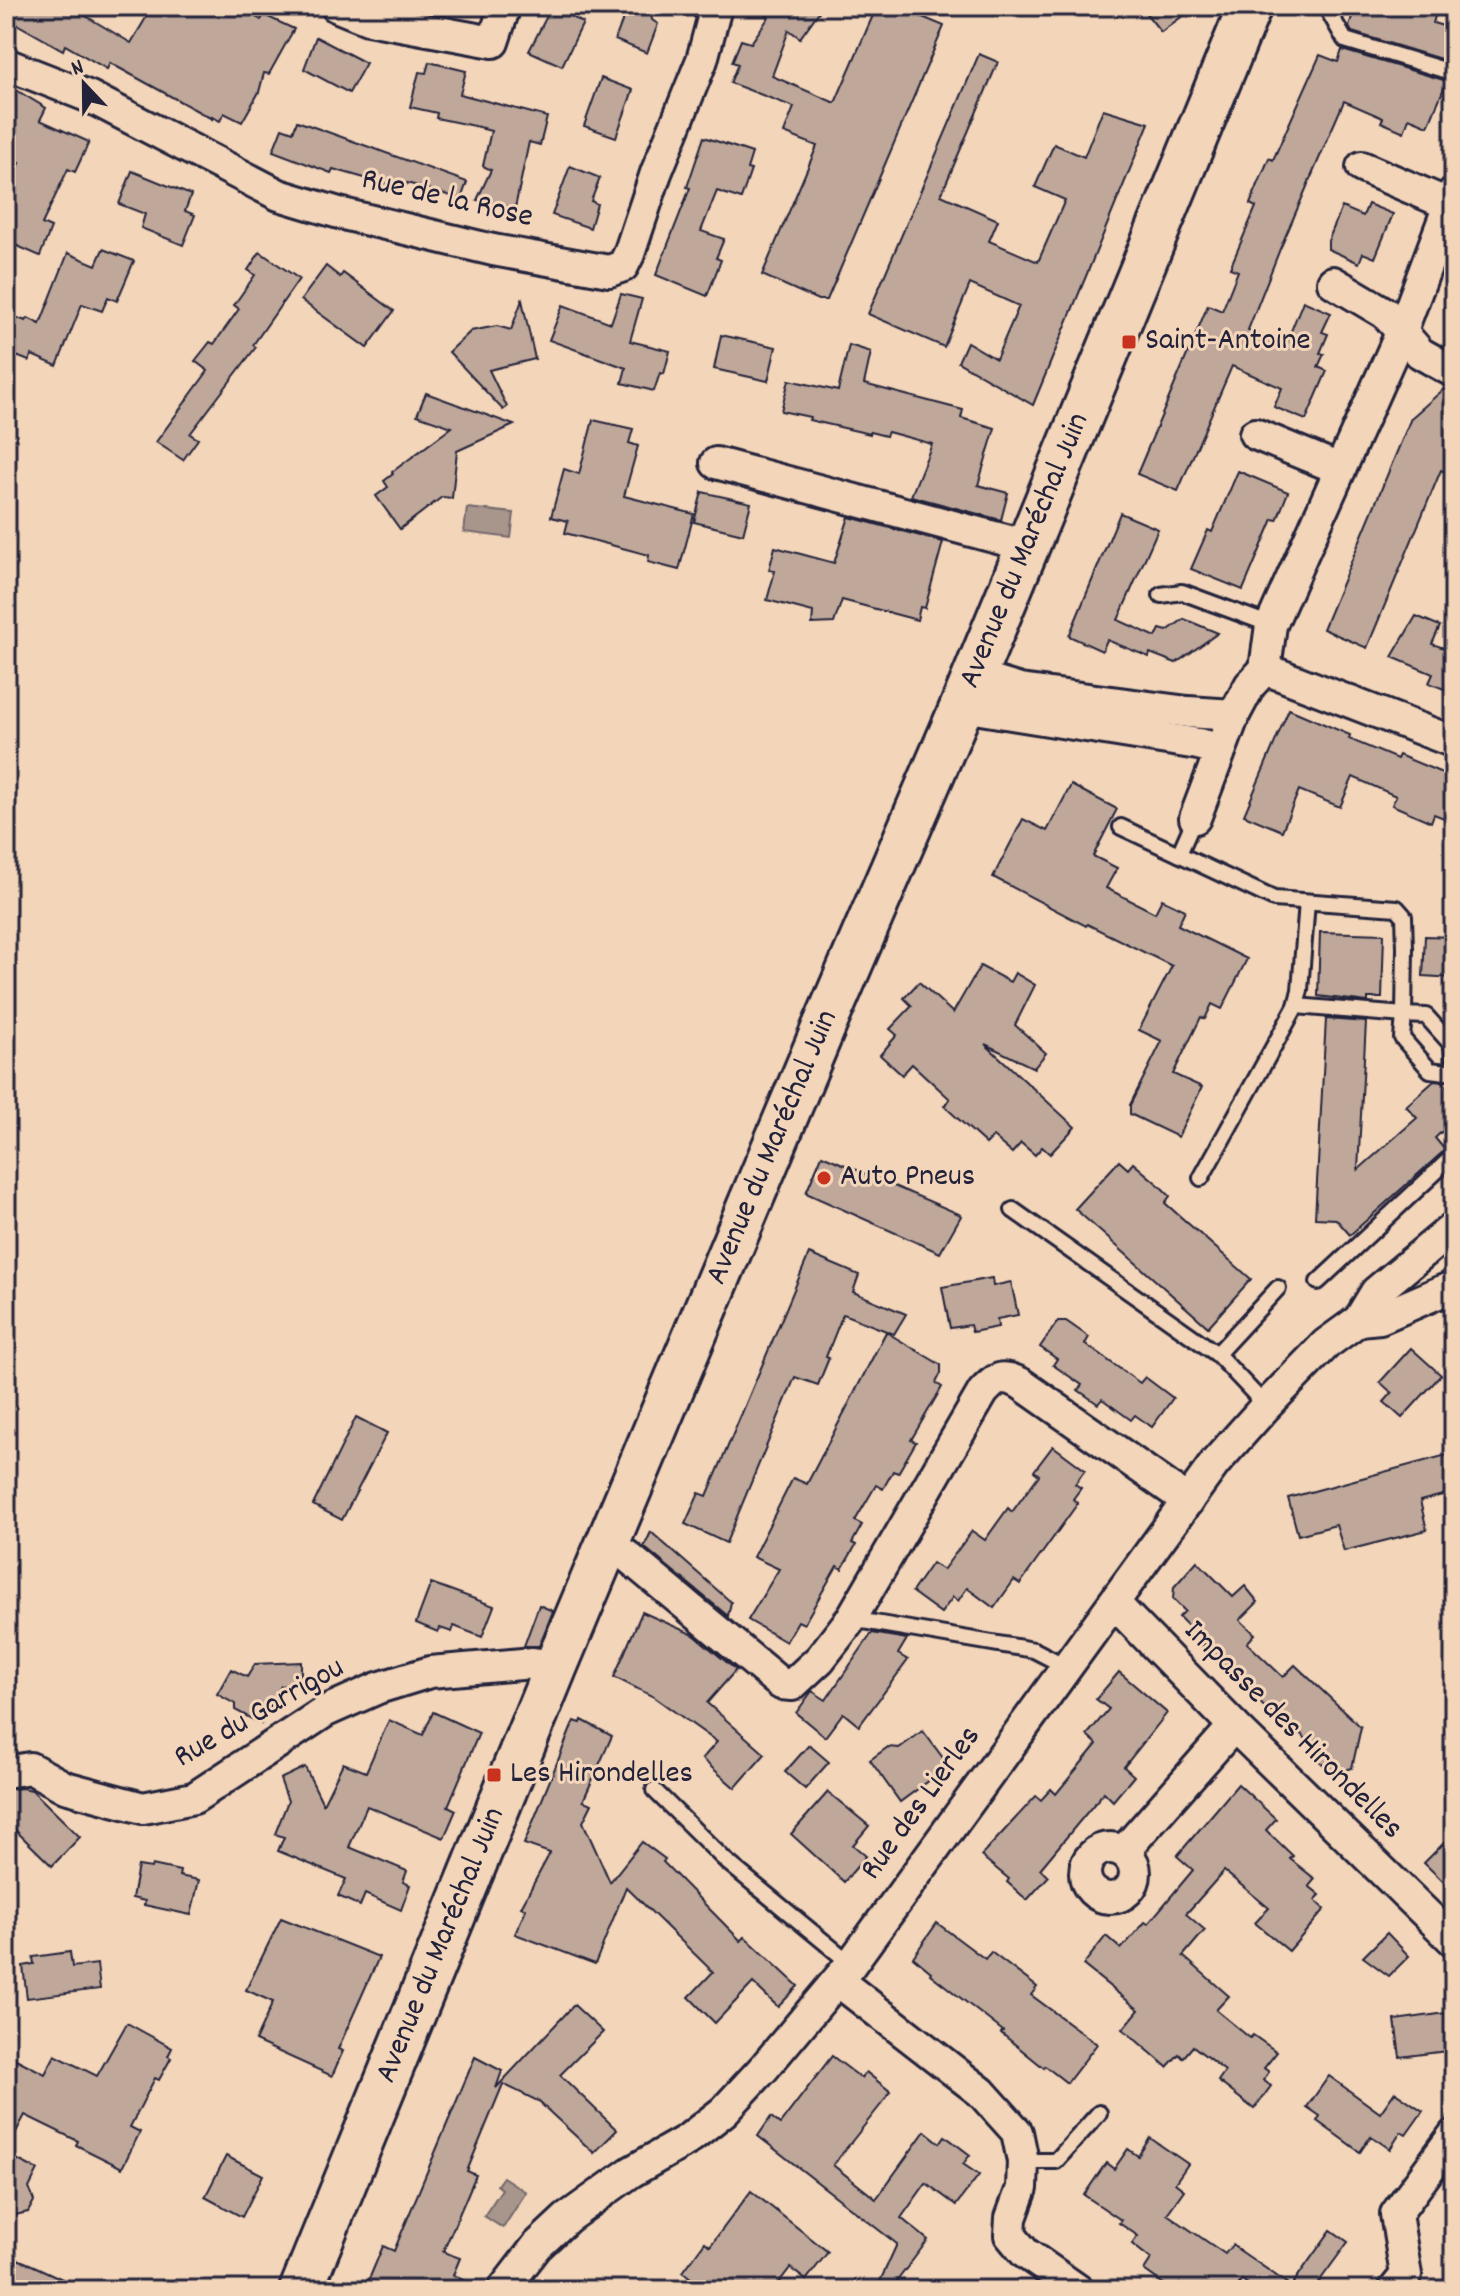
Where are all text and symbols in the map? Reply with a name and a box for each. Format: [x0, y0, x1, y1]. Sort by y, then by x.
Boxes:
north arrow [44, 44, 124, 124]
text: N [67, 52, 89, 85]
street label: Rue de la Rose [357, 158, 537, 242]
place label: Saint-Antoine [1145, 319, 1311, 365]
marker: Saint-Antoine [1120, 333, 1138, 351]
street label: Avenue du Maréchal Juin [949, 406, 1103, 696]
street label: Avenue du Maréchal Juin [695, 1003, 851, 1292]
place label: Auto Pneus [840, 1155, 975, 1201]
marker: Auto Pneus [815, 1169, 833, 1187]
street label: Impasse des Hirondelles [1171, 1610, 1413, 1852]
street label: Rue du Garrigou [166, 1647, 354, 1781]
street label: Rue des Lierles [850, 1717, 994, 1891]
place label: Les Hirondelles [510, 1752, 693, 1798]
marker: Les Hirondelles [485, 1766, 503, 1784]
street label: Avenue du Maréchal Juin [365, 1801, 519, 2090]

